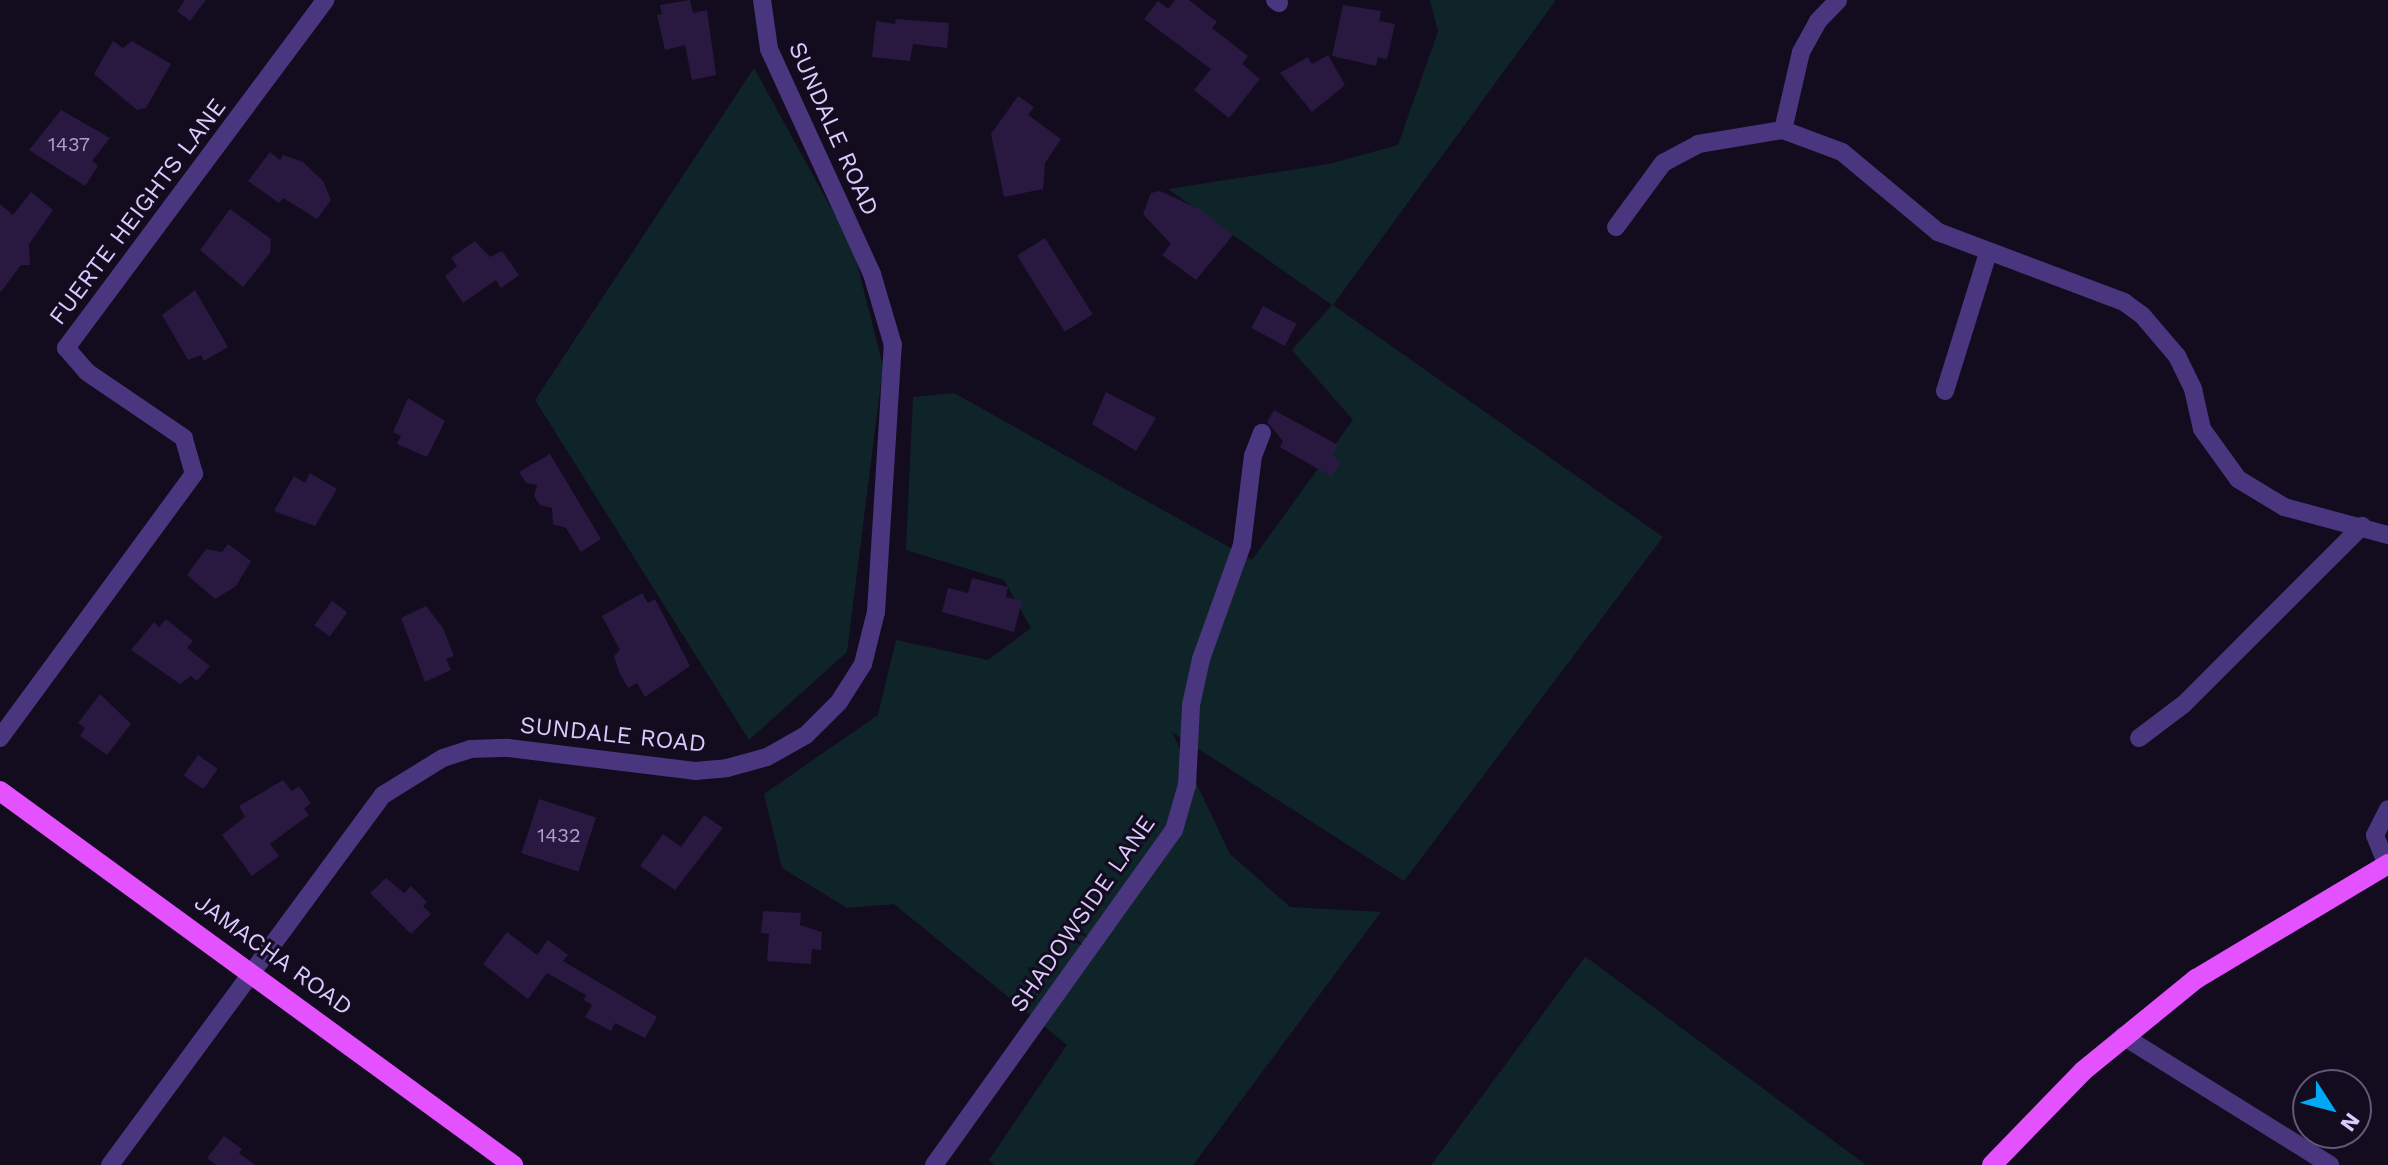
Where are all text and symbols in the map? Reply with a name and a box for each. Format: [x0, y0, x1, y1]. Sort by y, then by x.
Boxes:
street label: SUNDALE ROAD [782, 38, 884, 220]
street label: FUERTE HEIGHTS LANE [43, 93, 233, 331]
house number: 1437 [48, 132, 90, 156]
street label: SUNDALE ROAD [519, 711, 707, 759]
street label: SHADOWSIDE LANE [1004, 810, 1162, 1018]
house number: 1432 [537, 823, 581, 847]
street label: JAMACHA ROAD [188, 888, 358, 1022]
north arrow [2292, 1069, 2372, 1149]
text: N [2335, 1108, 2365, 1136]

